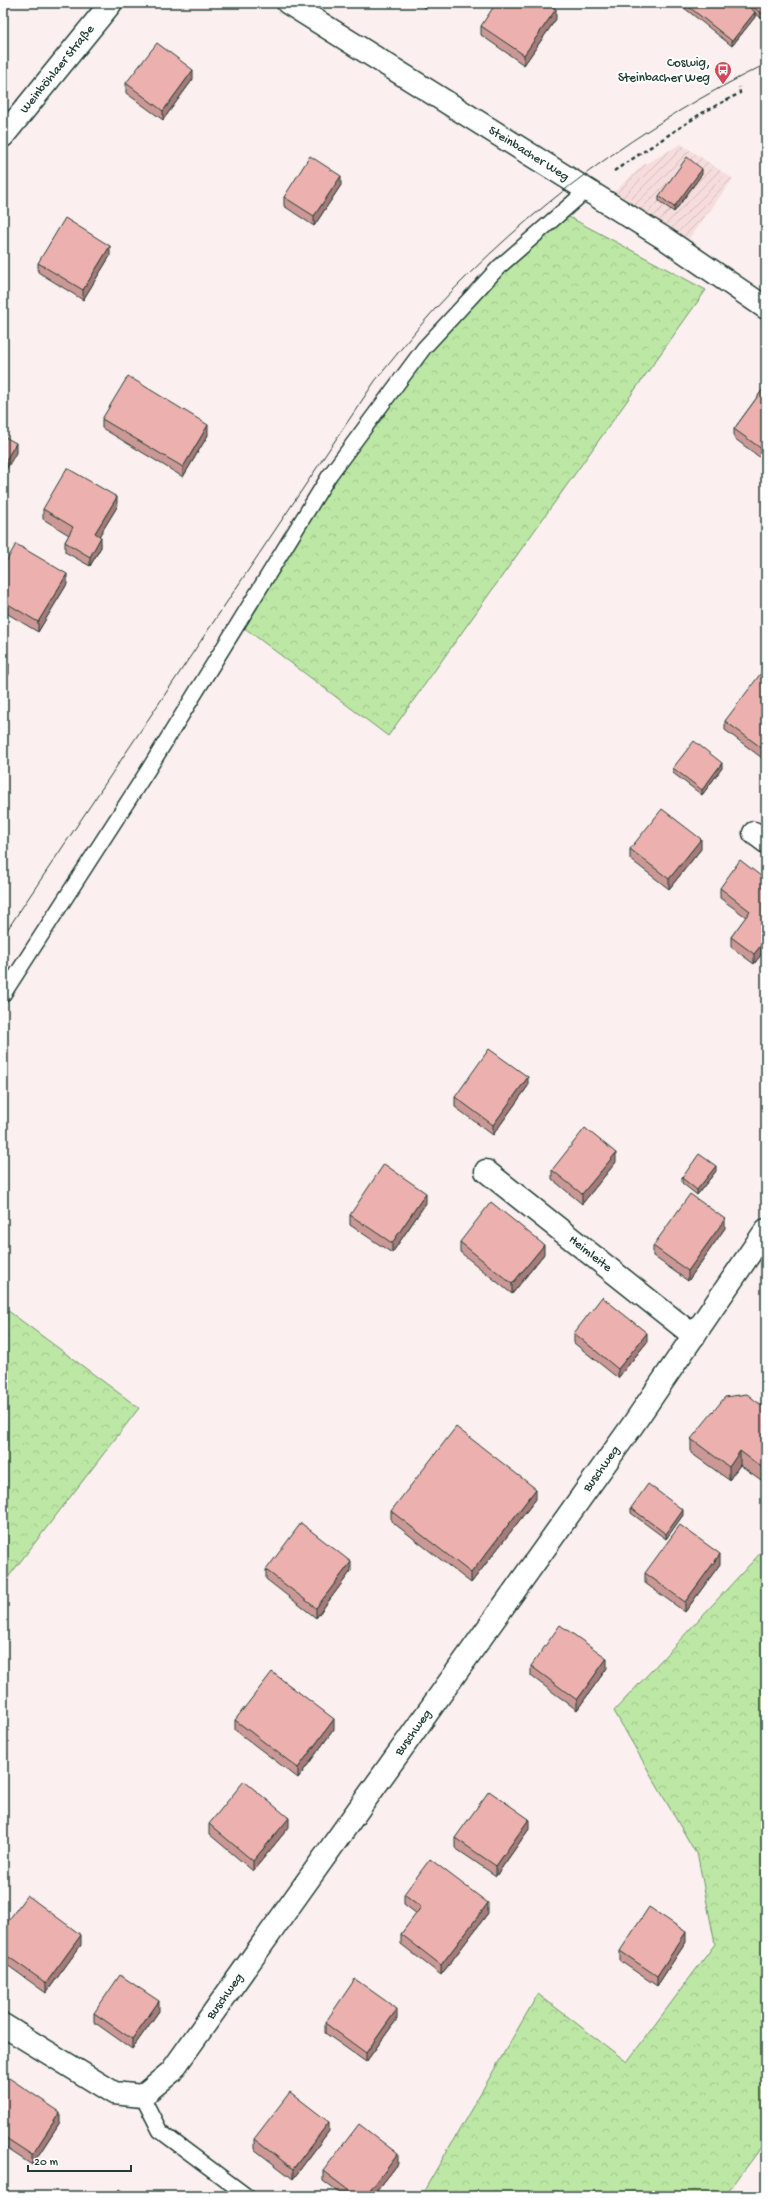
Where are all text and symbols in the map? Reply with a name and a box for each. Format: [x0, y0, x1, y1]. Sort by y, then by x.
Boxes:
street label: Weinböhlaer Straße [17, 22, 98, 117]
place label: Coswig, Steinbacher Weg [618, 56, 710, 86]
bus stop icon: Coswig, Steinbacher Weg [713, 60, 733, 85]
street label: Steinbacher Weg [486, 123, 572, 184]
street label: Heimleite [566, 1232, 615, 1275]
street label: Buschweg [579, 1443, 623, 1496]
street label: Buschweg [391, 1707, 435, 1759]
street label: Buschweg [203, 1970, 247, 2023]
scale bar [28, 2147, 131, 2173]
text: 20 m [34, 2156, 59, 2170]

